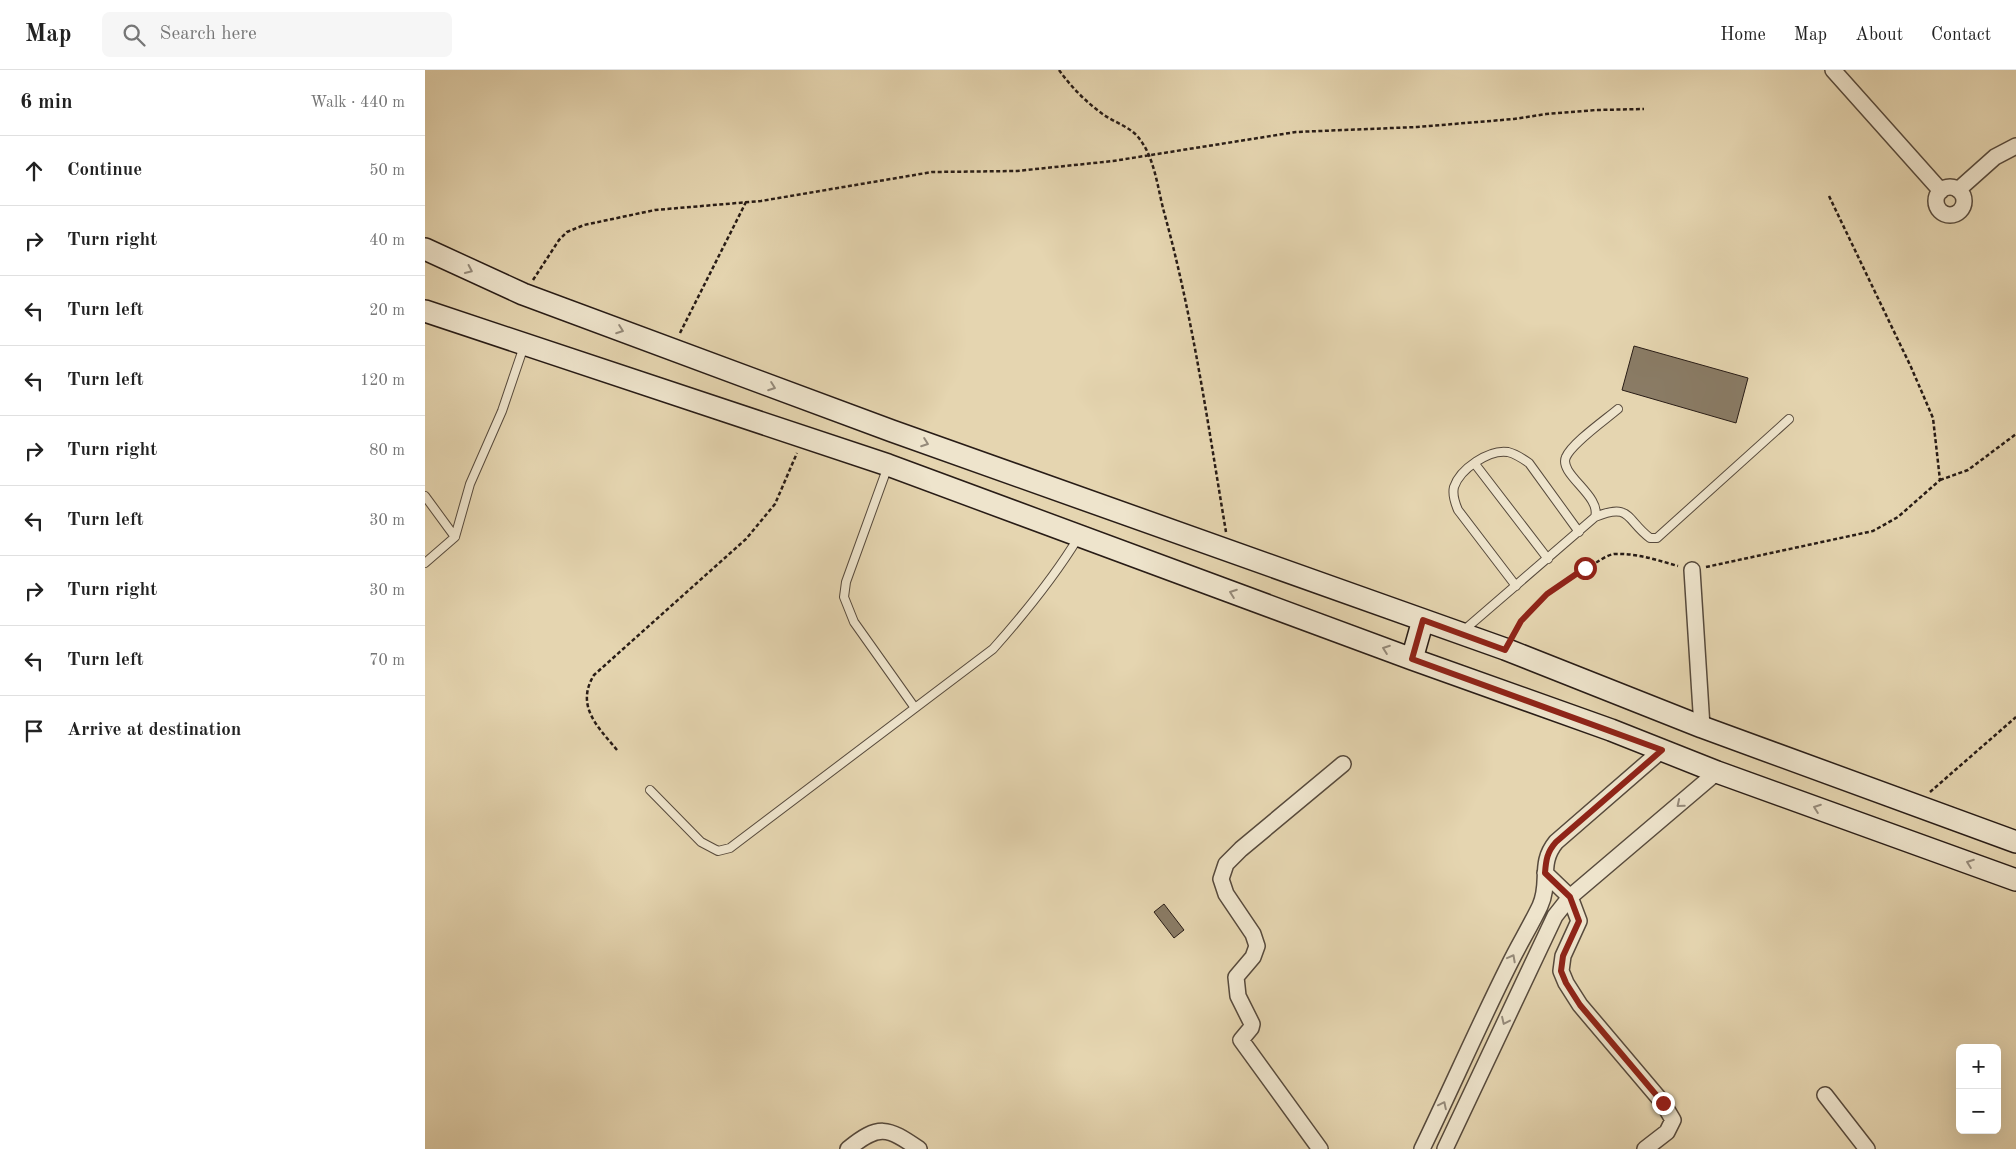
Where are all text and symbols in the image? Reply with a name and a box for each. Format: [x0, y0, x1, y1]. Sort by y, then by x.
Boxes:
search box [102, 12, 452, 57]
icon: search [120, 21, 148, 49]
text: Map [25, 23, 72, 47]
text: Search here [160, 25, 257, 44]
text: Home [1720, 26, 1766, 44]
text: Map [1794, 26, 1827, 44]
text: About [1855, 26, 1903, 44]
text: Contact [1931, 26, 1991, 44]
text: 6 min [20, 92, 73, 113]
text: Walk · 440 m [310, 95, 405, 111]
icon: ahead [20, 157, 48, 185]
text: Continue [67, 161, 142, 180]
text: 50 m [369, 163, 405, 179]
icon: right [20, 227, 48, 255]
text: Turn right [67, 231, 157, 250]
text: 40 m [369, 233, 405, 249]
one-way arrow [464, 263, 473, 274]
icon: left [20, 297, 48, 325]
text: Turn left [67, 301, 144, 320]
text: 20 m [369, 303, 405, 319]
one-way arrow [615, 324, 624, 334]
icon: left [20, 367, 48, 395]
text: Turn left [67, 371, 144, 390]
text: 120 m [360, 373, 405, 389]
one-way arrow [768, 381, 776, 391]
icon: right [20, 437, 48, 465]
one-way arrow [920, 437, 929, 447]
text: Turn right [67, 441, 157, 460]
text: 80 m [369, 443, 405, 459]
icon: left [20, 507, 48, 535]
text: Turn left [67, 511, 144, 530]
text: 30 m [369, 513, 405, 529]
route start [1574, 557, 1597, 580]
icon: right [20, 577, 48, 605]
text: Turn right [67, 581, 157, 600]
text: 30 m [369, 583, 405, 599]
one-way arrow [1229, 589, 1238, 599]
one-way arrow [1382, 645, 1391, 655]
icon: left [20, 647, 48, 675]
text: Turn left [67, 651, 144, 670]
text: 70 m [369, 653, 405, 669]
icon: arrive [20, 717, 48, 745]
text: Arrive at destination [67, 721, 241, 740]
one-way arrow [1677, 798, 1686, 807]
one-way arrow [1814, 804, 1822, 814]
one-way arrow [1966, 859, 1975, 869]
one-way arrow [1506, 954, 1516, 963]
one-way arrow [1501, 1016, 1512, 1025]
map controls [1956, 1044, 2001, 1134]
button: + [1956, 1044, 2001, 1089]
button: − [1956, 1089, 2001, 1134]
route end [1652, 1092, 1675, 1115]
one-way arrow [1437, 1101, 1447, 1110]

